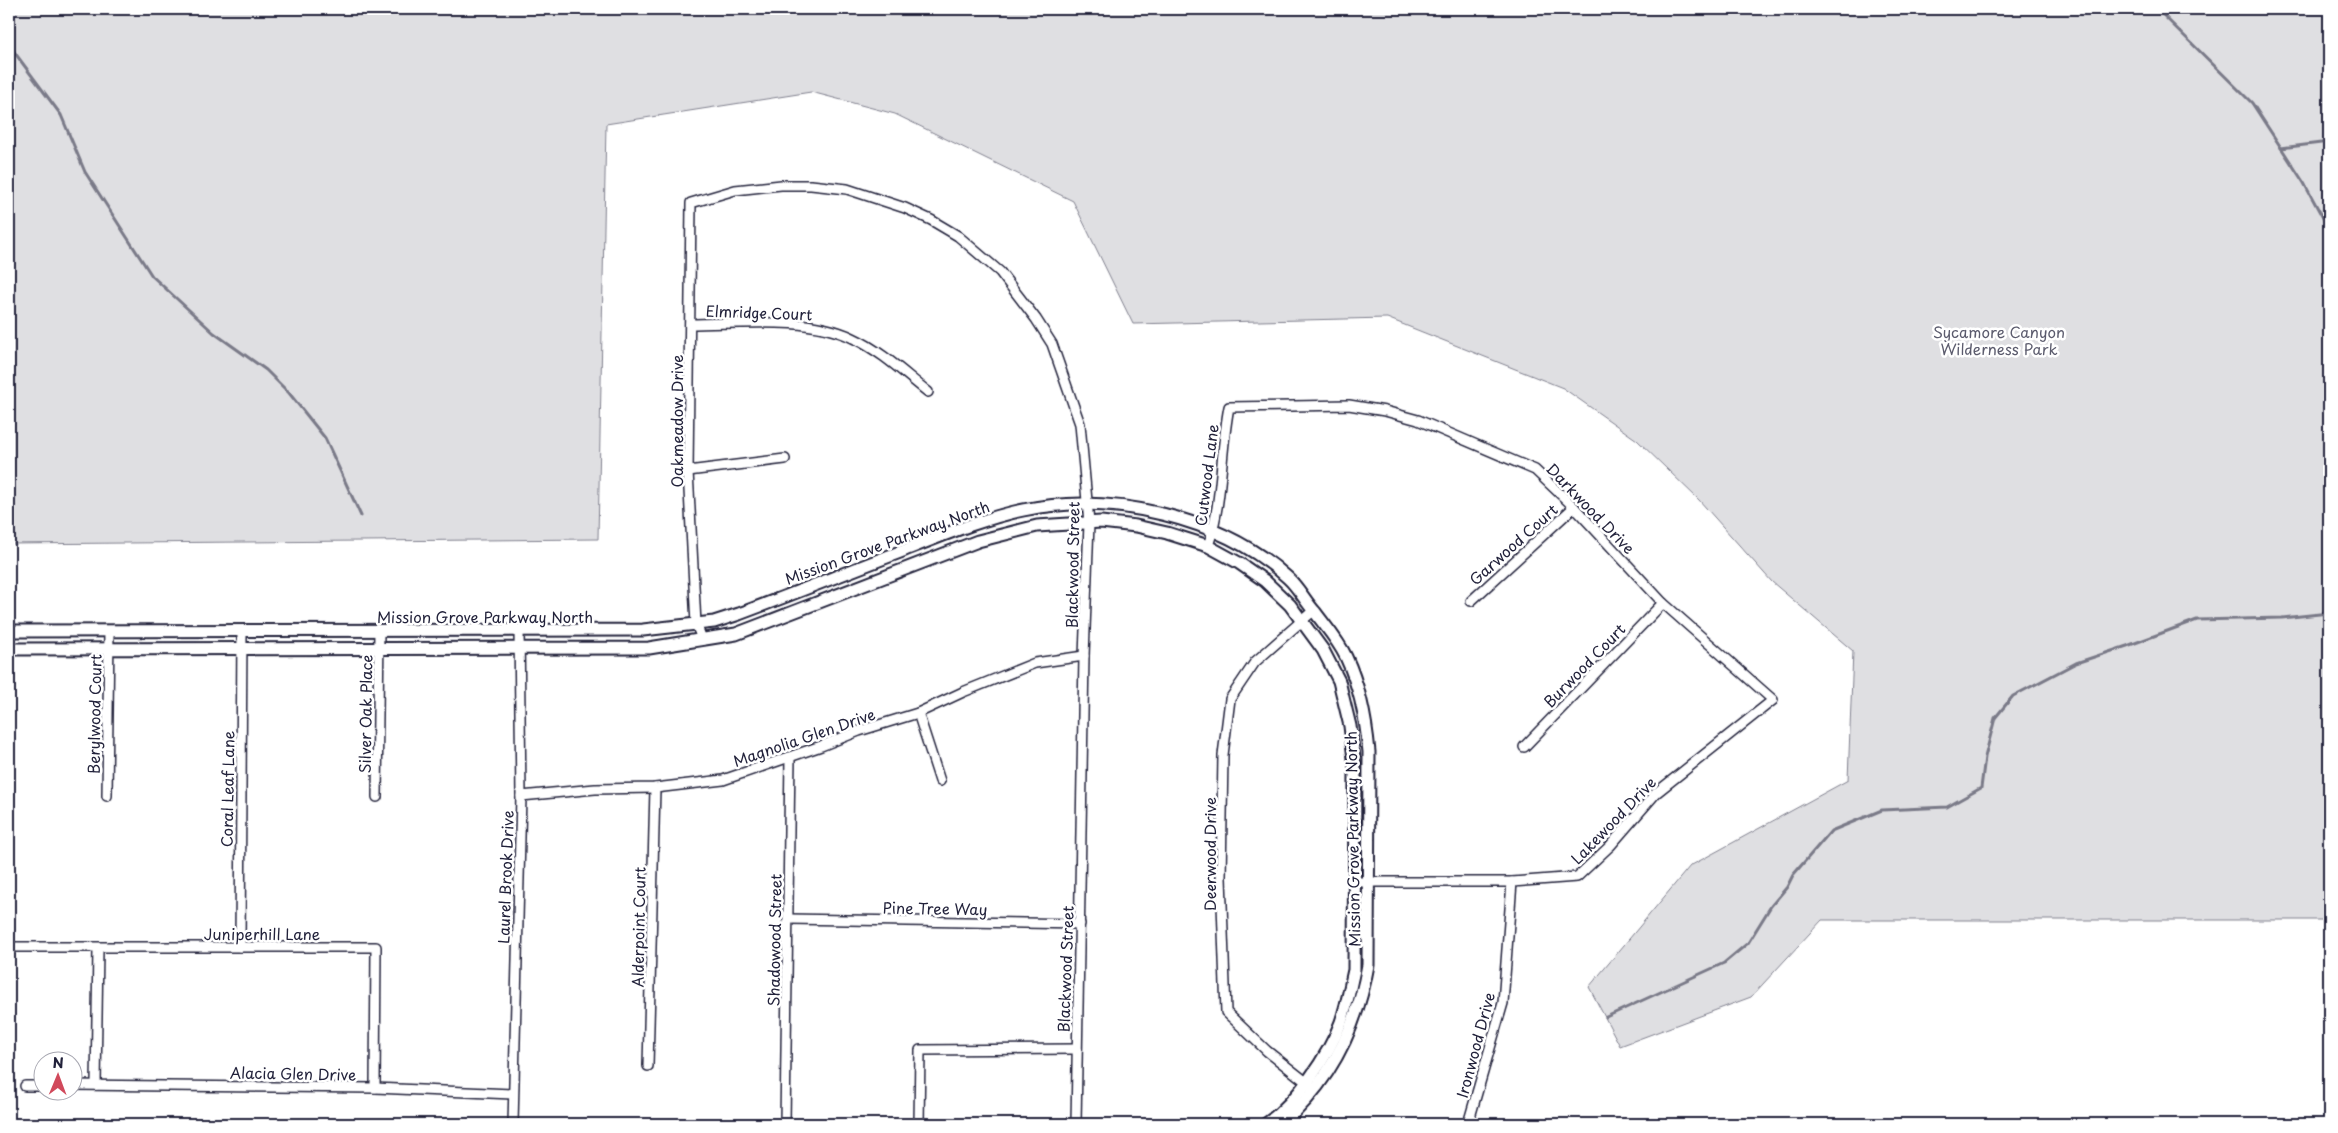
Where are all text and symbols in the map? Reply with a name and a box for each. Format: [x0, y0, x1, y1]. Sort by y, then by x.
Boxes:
street label: Elmridge Court [705, 299, 813, 325]
park label: Sycamore Canyon Wilderness Park [1933, 320, 2065, 360]
street label: Oakmeadow Drive [665, 355, 688, 487]
street label: Cutwood Lane [1188, 423, 1224, 527]
street label: Darkwood Drive [1542, 457, 1641, 559]
street label: Mission Grove Parkway North [782, 494, 992, 590]
street label: Garwood Court [1464, 498, 1562, 590]
street label: Blackwood Street [1059, 501, 1085, 629]
street label: Mission Grove Parkway North [377, 605, 593, 628]
street label: Burwood Court [1538, 618, 1630, 712]
street label: Berylwood Court [81, 654, 107, 774]
street label: Silver Oak Place [352, 654, 378, 774]
street label: Magnolia Glen Drive [730, 702, 878, 772]
street label: Coral Leaf Lane [214, 731, 240, 847]
street label: Mission Grove Parkway North [1339, 731, 1365, 947]
street label: Lakewood Drive [1565, 771, 1661, 869]
street label: Deerwood Drive [1198, 797, 1221, 911]
street label: Laurel Brook Drive [491, 810, 519, 944]
street label: Alderpoint Court [625, 866, 651, 988]
street label: Shadowood Street [761, 873, 787, 1007]
street label: Pine Tree Way [882, 896, 988, 920]
street label: Blackwood Street [1051, 905, 1079, 1033]
street label: Juniperhill Lane [204, 922, 320, 945]
street label: Ironwood Drive [1450, 990, 1500, 1100]
north arrow [32, 1050, 82, 1100]
text: N [53, 1052, 64, 1073]
street label: Alacia Glen Drive [230, 1060, 356, 1086]

